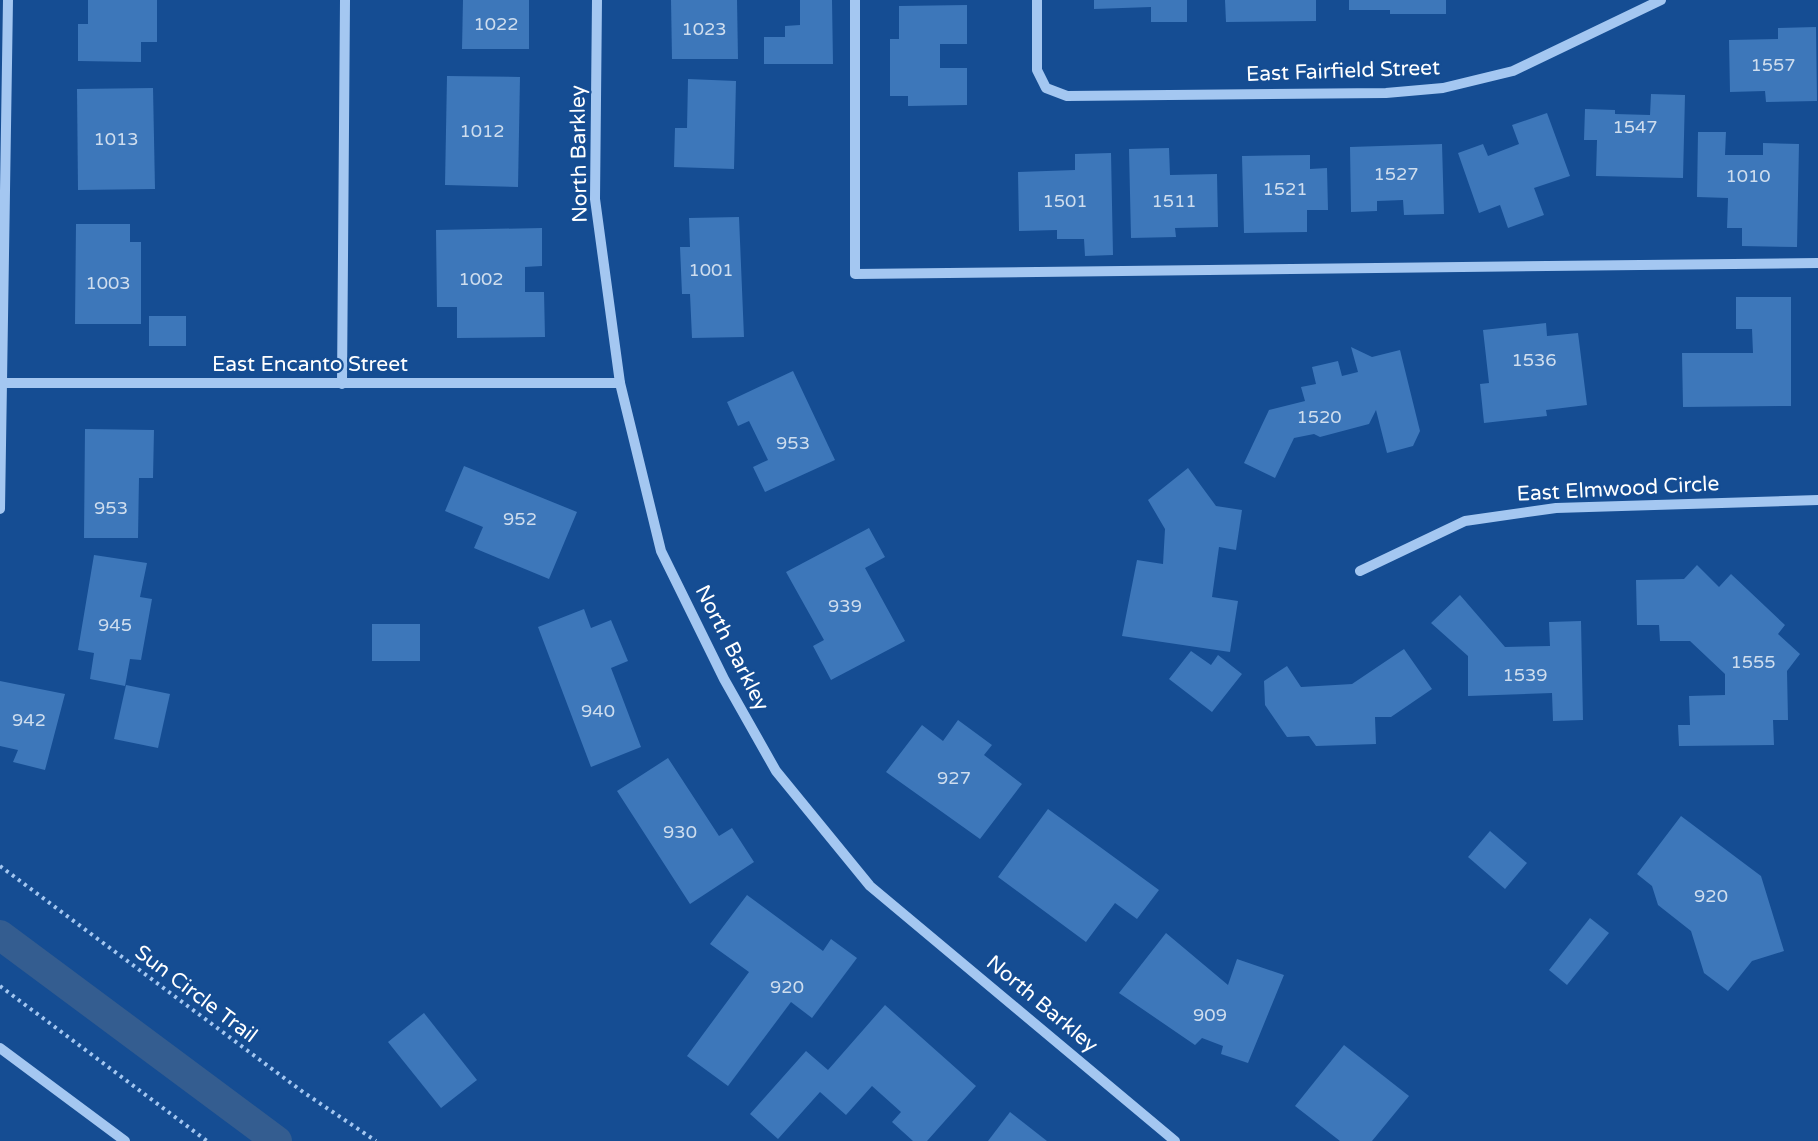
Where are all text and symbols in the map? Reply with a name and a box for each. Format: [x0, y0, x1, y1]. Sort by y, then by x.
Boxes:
house number: 1022 [473, 13, 519, 35]
house number: 1023 [681, 18, 727, 40]
house number: 1557 [1750, 54, 1796, 76]
street label: East Fairfield Street [1246, 55, 1440, 87]
street label: North Barkley [565, 85, 593, 223]
house number: 1547 [1612, 116, 1658, 138]
house number: 1012 [459, 120, 505, 142]
house number: 1013 [93, 128, 139, 150]
house number: 1527 [1373, 163, 1419, 185]
house number: 1010 [1725, 165, 1771, 187]
house number: 1521 [1262, 178, 1308, 200]
house number: 1501 [1042, 190, 1088, 212]
house number: 1511 [1151, 190, 1197, 212]
house number: 1001 [688, 259, 734, 281]
house number: 1002 [458, 268, 504, 290]
house number: 1003 [85, 272, 131, 294]
house number: 1536 [1511, 349, 1557, 371]
street label: East Encanto Street [212, 352, 408, 377]
house number: 1520 [1296, 406, 1342, 428]
house number: 953 [776, 432, 810, 454]
street label: East Elmwood Circle [1516, 471, 1720, 507]
house number: 953 [94, 497, 128, 519]
house number: 952 [503, 508, 537, 530]
street label: North Barkley [690, 581, 774, 715]
house number: 939 [828, 595, 862, 617]
house number: 945 [98, 614, 132, 636]
house number: 1555 [1730, 651, 1776, 673]
house number: 1539 [1502, 664, 1548, 686]
house number: 940 [581, 700, 615, 722]
house number: 942 [12, 709, 46, 731]
house number: 927 [937, 767, 971, 789]
house number: 930 [663, 821, 697, 843]
house number: 920 [1694, 885, 1728, 907]
street label: Sun Circle Trail [130, 940, 262, 1048]
street label: North Barkley [981, 950, 1103, 1058]
house number: 920 [770, 976, 804, 998]
house number: 909 [1193, 1004, 1227, 1026]

